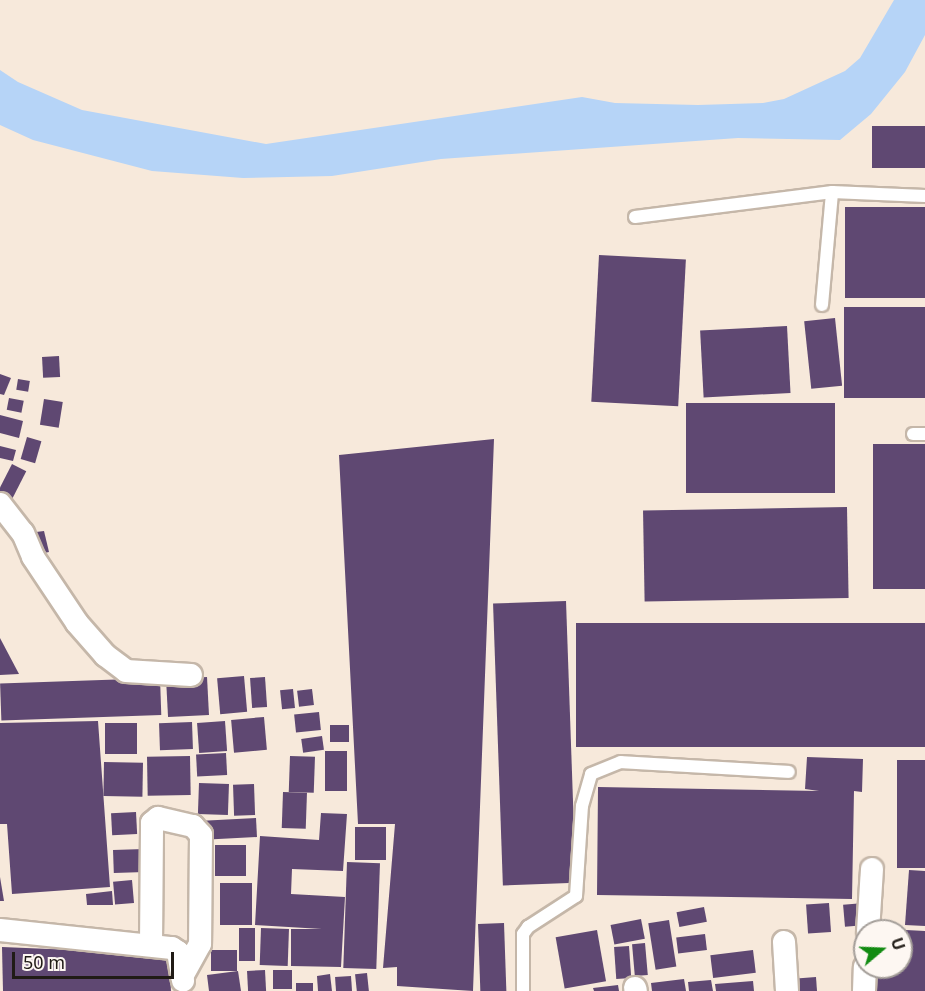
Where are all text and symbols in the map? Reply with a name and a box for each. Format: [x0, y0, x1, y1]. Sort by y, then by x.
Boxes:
north arrow [853, 919, 913, 979]
text: U [886, 934, 910, 953]
scale bar [15, 940, 177, 978]
text: 50 m [23, 950, 65, 974]

